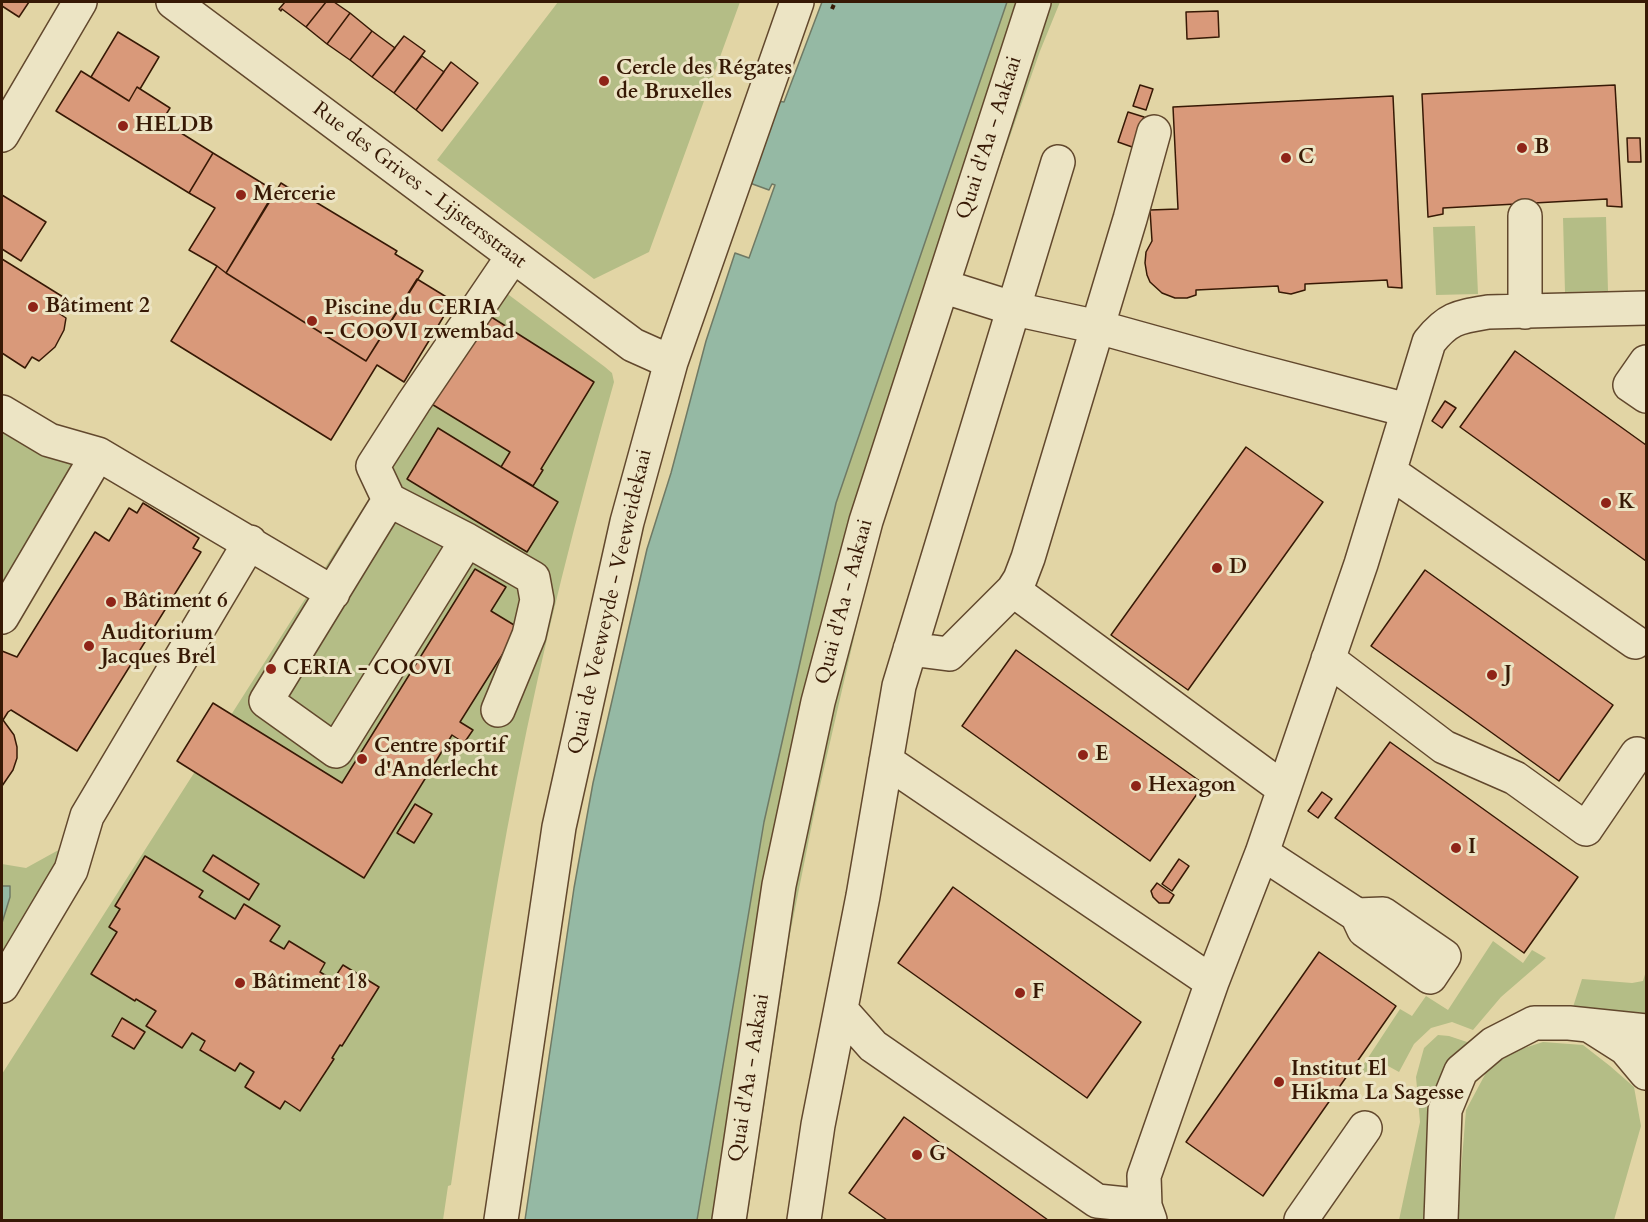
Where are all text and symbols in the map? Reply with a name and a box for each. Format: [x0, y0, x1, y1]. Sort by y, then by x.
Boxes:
street label: Quai d'Aa - Aakaai [952, 53, 1028, 223]
place label: Cercle des Régates de Bruxelles [616, 56, 792, 106]
marker: Cercle des Régates de Bruxelles [597, 74, 611, 88]
street label: Rue des Grives - Lijstersstraat [307, 97, 531, 275]
place label: HELDB [135, 113, 213, 139]
marker: HELDB [116, 119, 130, 133]
place label: B [1534, 135, 1549, 161]
marker: B [1515, 141, 1529, 155]
place label: C [1298, 145, 1314, 171]
marker: C [1279, 151, 1293, 165]
place label: Mercerie [253, 182, 336, 208]
marker: Mercerie [234, 188, 248, 202]
place label: Bâtiment 2 [45, 294, 150, 320]
place label: Piscine du CERIA - COOVI zwembad [324, 296, 514, 346]
marker: Bâtiment 2 [26, 300, 40, 314]
marker: Piscine du CERIA - COOVI zwembad [305, 314, 319, 328]
street label: Quai de Veeweyde - Veeweidekaai [564, 447, 658, 757]
place label: K [1618, 490, 1635, 516]
marker: K [1599, 496, 1613, 510]
street label: Quai d'Aa - Aakaai [811, 517, 879, 687]
place label: D [1229, 555, 1247, 581]
marker: D [1210, 561, 1224, 575]
place label: Bâtiment 6 [123, 589, 228, 615]
marker: Bâtiment 6 [104, 595, 118, 609]
place label: Auditorium Jacques Brel [101, 621, 216, 671]
marker: Auditorium Jacques Brel [82, 639, 96, 653]
place label: CERIA - COOVI [283, 656, 452, 682]
marker: CERIA - COOVI [264, 662, 278, 676]
place label: J [1504, 662, 1512, 688]
marker: J [1485, 668, 1499, 682]
place label: Centre sportif d'Anderlecht [374, 734, 505, 784]
place label: E [1095, 742, 1108, 768]
marker: E [1076, 748, 1090, 762]
marker: Centre sportif d'Anderlecht [355, 752, 369, 766]
place label: Hexagon [1148, 773, 1236, 799]
marker: Hexagon [1129, 779, 1143, 793]
place label: I [1468, 835, 1476, 861]
marker: I [1449, 841, 1463, 855]
place label: Bâtiment 18 [252, 970, 368, 996]
marker: Bâtiment 18 [233, 976, 247, 990]
place label: F [1032, 980, 1044, 1006]
marker: F [1013, 986, 1027, 1000]
street label: Quai d'Aa - Aakaai [724, 992, 776, 1164]
place label: Institut El Hikma La Sagesse [1291, 1057, 1465, 1107]
marker: Institut El Hikma La Sagesse [1272, 1075, 1286, 1089]
place label: G [929, 1142, 946, 1168]
marker: G [910, 1148, 924, 1162]

